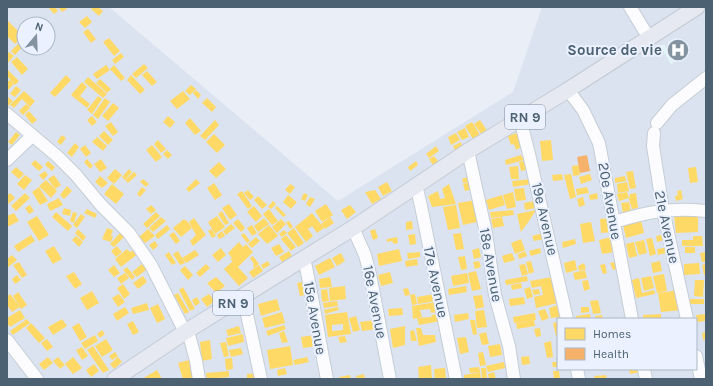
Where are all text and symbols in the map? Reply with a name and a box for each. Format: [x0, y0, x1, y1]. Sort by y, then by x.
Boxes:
north arrow [16, 16, 56, 56]
text: N [33, 20, 45, 34]
hospital icon: Source de vie [665, 37, 691, 63]
place label: Source de vie [567, 41, 662, 59]
road number: RN 9 [505, 105, 545, 129]
street label: 20e Avenue [594, 161, 626, 241]
street label: 19e Avenue [528, 181, 562, 257]
street label: 21e Avenue [650, 189, 684, 265]
street label: 18e Avenue [476, 227, 506, 303]
street label: 17e Avenue [420, 245, 452, 319]
street label: 16e Avenue [359, 264, 391, 340]
street label: 15e Avenue [300, 280, 330, 356]
road number: RN 9 [213, 291, 253, 315]
legend [557, 318, 697, 370]
text: Homes [593, 327, 631, 341]
text: Health [593, 347, 629, 361]

